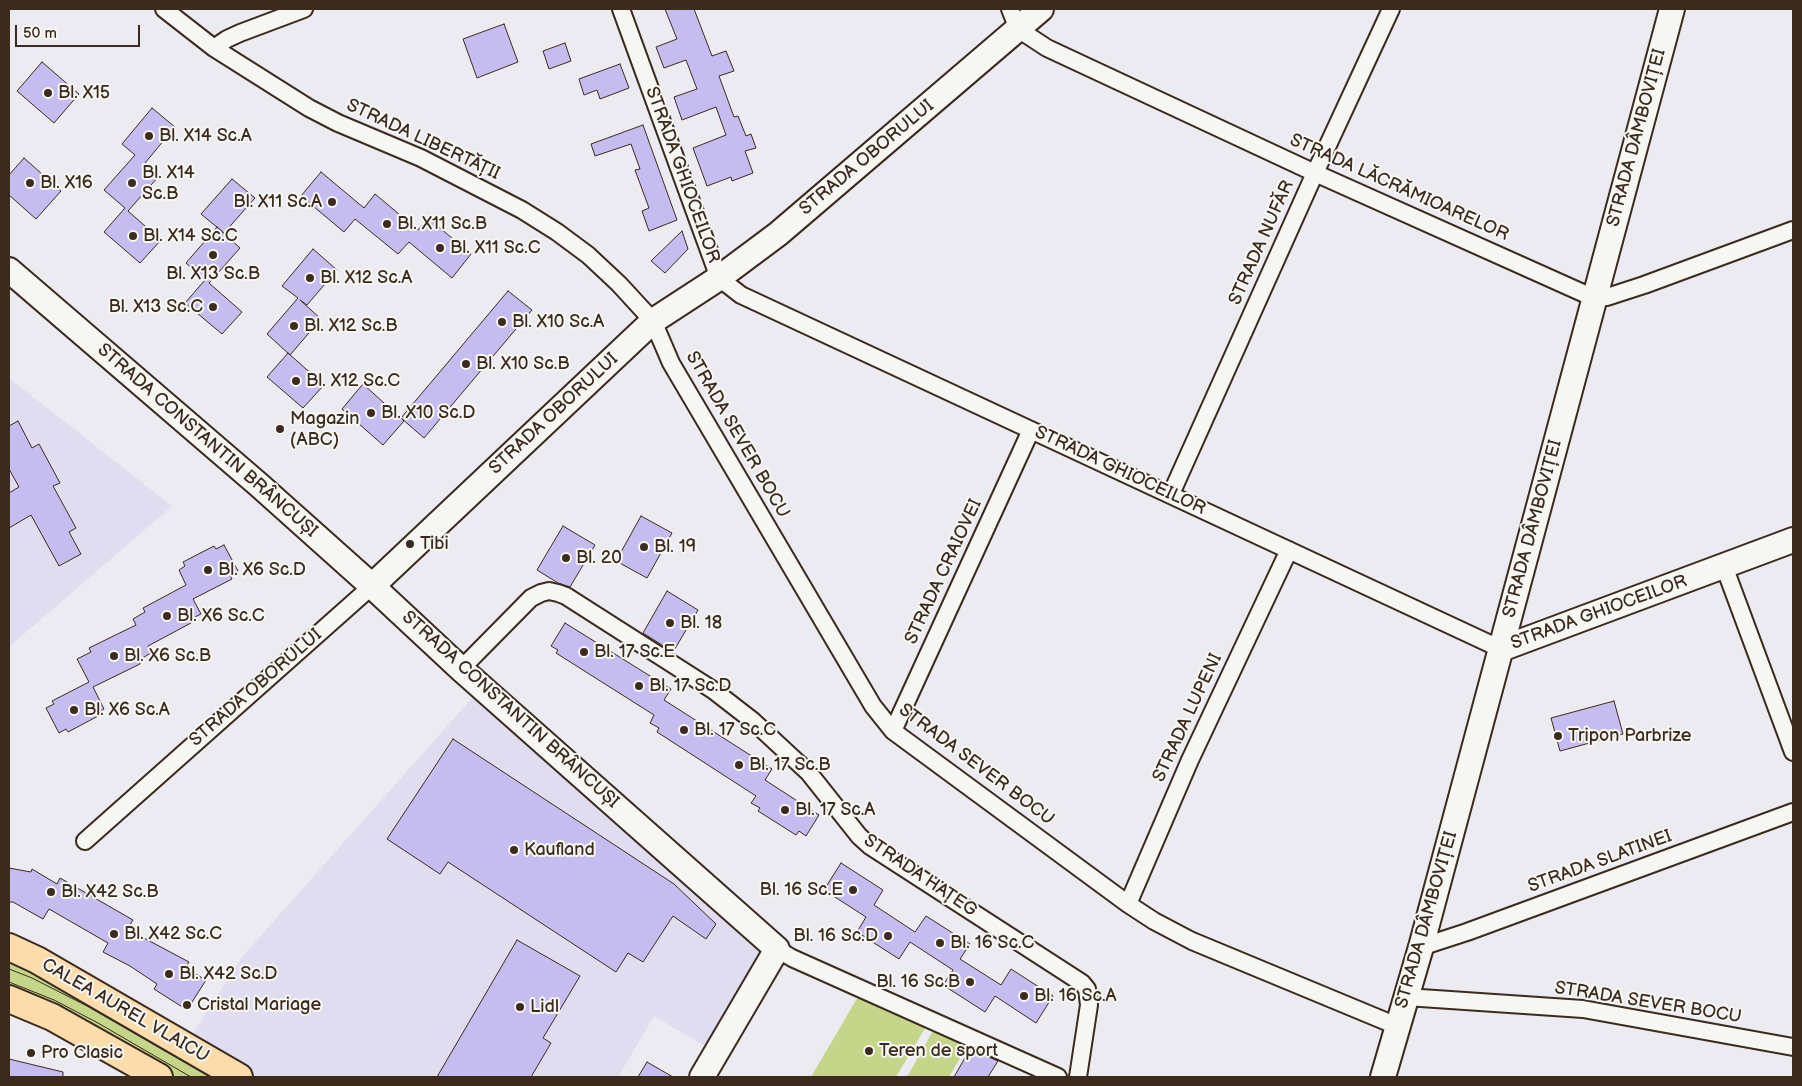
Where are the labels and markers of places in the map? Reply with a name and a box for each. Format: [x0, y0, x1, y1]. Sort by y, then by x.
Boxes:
place label: Bl. X15 [58, 82, 110, 104]
marker: Bl. X15 [42, 87, 54, 99]
place label: Bl. X14 Sc.A [159, 125, 252, 147]
marker: Bl. X14 Sc.A [143, 130, 155, 142]
place label: Bl. X14 Sc.B [142, 162, 195, 204]
place label: Bl. X16 [40, 172, 93, 194]
marker: Bl. X16 [24, 177, 36, 189]
marker: Bl. X14 Sc.B [126, 177, 138, 189]
place label: Bl. X11 Sc.A [233, 191, 322, 213]
marker: Bl. X11 Sc.A [326, 196, 338, 208]
place label: Bl. X11 Sc.B [397, 213, 487, 235]
marker: Bl. X11 Sc.B [381, 218, 393, 230]
place label: Bl. X14 Sc.C [143, 225, 237, 247]
marker: Bl. X14 Sc.C [127, 230, 139, 242]
place label: Bl. X11 Sc.C [450, 237, 540, 259]
marker: Bl. X11 Sc.C [434, 242, 446, 254]
marker: Bl. X13 Sc.B [207, 249, 219, 261]
place label: Bl. X13 Sc.B [166, 263, 260, 285]
place label: Bl. X12 Sc.A [320, 267, 412, 289]
marker: Bl. X12 Sc.A [304, 272, 316, 284]
place label: Bl. X13 Sc.C [108, 296, 203, 318]
marker: Bl. X13 Sc.C [207, 301, 219, 313]
place label: Bl. X10 Sc.A [512, 311, 604, 333]
place label: Bl. X12 Sc.B [304, 315, 398, 337]
marker: Bl. X10 Sc.A [496, 316, 508, 328]
marker: Bl. X12 Sc.B [288, 320, 300, 332]
place label: Bl. X10 Sc.B [476, 353, 570, 375]
marker: Bl. X10 Sc.B [460, 358, 472, 370]
place label: Bl. X12 Sc.C [306, 370, 400, 392]
marker: Bl. X12 Sc.C [290, 375, 302, 387]
place label: Bl. X10 Sc.D [381, 402, 475, 424]
marker: Bl. X10 Sc.D [365, 407, 377, 419]
place label: Magazin (ABC) [290, 408, 359, 450]
marker: Magazin (ABC) [274, 423, 286, 435]
place label: Tibi [420, 533, 449, 555]
place label: Bl. 19 [654, 536, 696, 558]
marker: Tibi [404, 538, 416, 550]
marker: Bl. 19 [638, 541, 650, 553]
place label: Bl. 20 [576, 547, 622, 569]
marker: Bl. 20 [560, 552, 572, 564]
place label: Bl. X6 Sc.D [218, 559, 306, 581]
marker: Bl. X6 Sc.D [202, 564, 214, 576]
place label: Bl. X6 Sc.C [177, 605, 265, 627]
marker: Bl. X6 Sc.C [161, 610, 173, 622]
place label: Bl. 18 [680, 612, 722, 634]
marker: Bl. 18 [664, 617, 676, 629]
place label: Bl. 17 Sc.E [594, 641, 675, 663]
place label: Bl. X6 Sc.B [124, 645, 211, 667]
marker: Bl. 17 Sc.E [578, 646, 590, 658]
marker: Bl. X6 Sc.B [108, 650, 120, 662]
place label: Bl. 17 Sc.D [649, 675, 731, 697]
marker: Bl. 17 Sc.D [633, 680, 645, 692]
place label: Bl. X6 Sc.A [84, 699, 170, 721]
marker: Bl. X6 Sc.A [68, 704, 80, 716]
place label: Bl. 17 Sc.C [694, 719, 776, 741]
marker: Bl. 17 Sc.C [678, 724, 690, 736]
place label: Tripon Parbrize [1568, 725, 1691, 747]
marker: Tripon Parbrize [1552, 730, 1564, 742]
place label: Bl. 17 Sc.B [749, 754, 831, 776]
marker: Bl. 17 Sc.B [733, 759, 745, 771]
place label: Bl. 17 Sc.A [795, 799, 875, 821]
marker: Bl. 17 Sc.A [779, 804, 791, 816]
place label: Kaufland [524, 839, 595, 861]
marker: Kaufland [508, 844, 520, 856]
place label: Bl. 16 Sc.E [760, 879, 843, 901]
place label: Bl. X42 Sc.B [61, 881, 159, 903]
marker: Bl. 16 Sc.E [847, 884, 859, 896]
marker: Bl. X42 Sc.B [45, 886, 57, 898]
place label: Bl. X42 Sc.C [124, 923, 222, 945]
place label: Bl. 16 Sc.D [793, 925, 878, 947]
marker: Bl. X42 Sc.C [108, 928, 120, 940]
marker: Bl. 16 Sc.D [882, 930, 894, 942]
place label: Bl. 16 Sc.C [950, 932, 1034, 954]
marker: Bl. 16 Sc.C [934, 937, 946, 949]
place label: Bl. X42 Sc.D [179, 963, 277, 985]
marker: Bl. X42 Sc.D [163, 968, 175, 980]
place label: Bl. 16 Sc.B [876, 971, 960, 993]
marker: Bl. 16 Sc.B [964, 976, 976, 988]
place label: Bl. 16 Sc.A [1034, 985, 1117, 1007]
marker: Bl. 16 Sc.A [1018, 990, 1030, 1002]
place label: Cristal Mariage [197, 994, 321, 1016]
place label: Lidl [530, 996, 559, 1018]
marker: Cristal Mariage [181, 999, 193, 1011]
marker: Lidl [514, 1001, 526, 1013]
place label: Teren de sport [879, 1040, 998, 1062]
place label: Pro Clasic [41, 1042, 123, 1064]
marker: Teren de sport [863, 1045, 875, 1057]
marker: Pro Clasic [25, 1047, 37, 1059]

